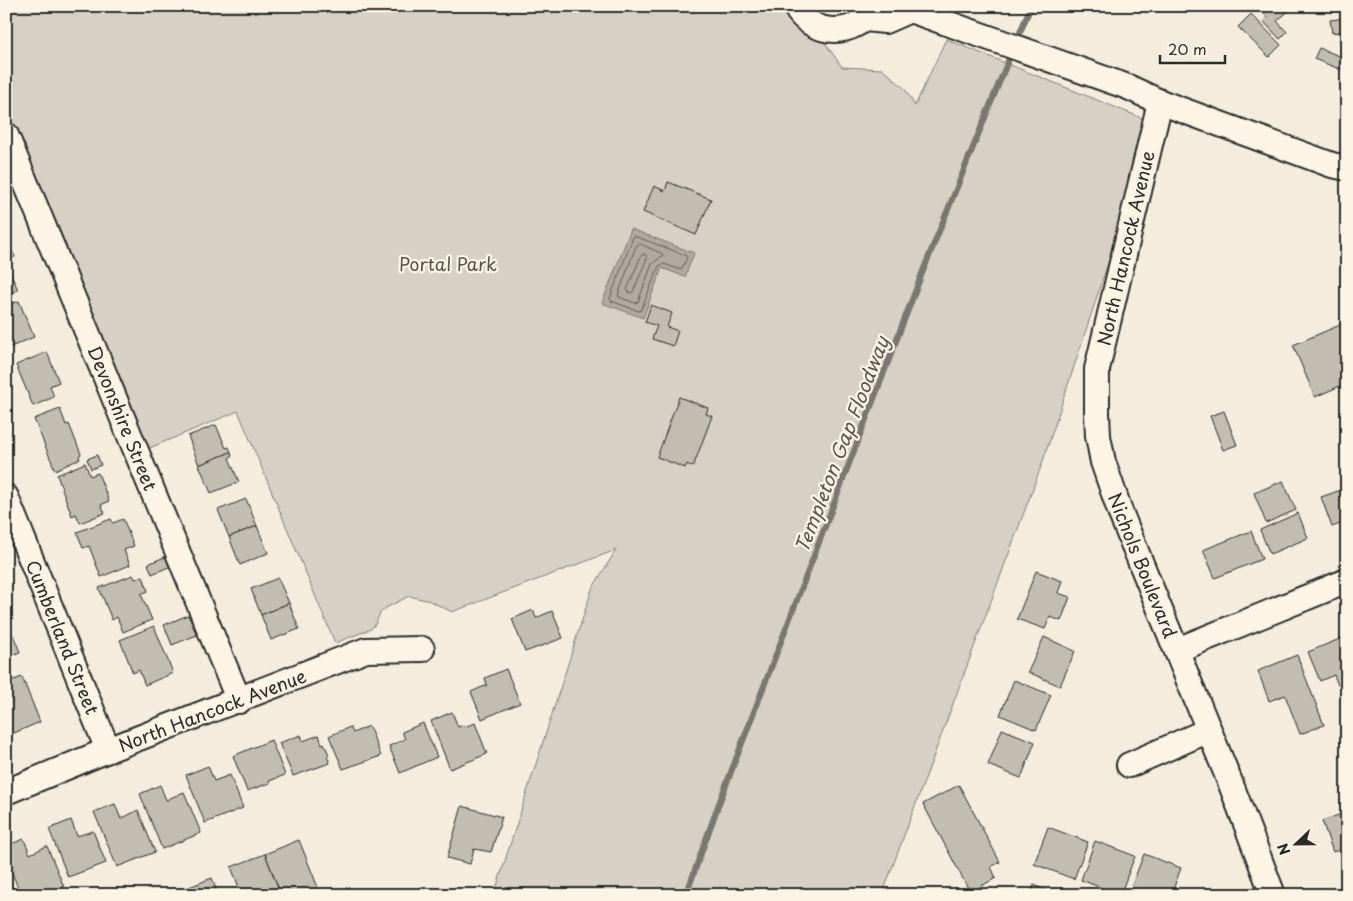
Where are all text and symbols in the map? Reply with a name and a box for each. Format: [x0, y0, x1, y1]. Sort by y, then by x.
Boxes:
scale bar [1160, 32, 1226, 64]
text: 20 m [1168, 37, 1207, 60]
street label: North Hancock Avenue [1089, 148, 1161, 348]
park label: Portal Park [399, 250, 497, 277]
water label: Templeton Gap Floodway [787, 331, 896, 556]
street label: Devonshire Street [82, 341, 164, 495]
street label: Nichols Boulevard [1102, 488, 1184, 642]
street label: Cumberland Street [20, 556, 106, 718]
street label: North Hancock Avenue [114, 662, 310, 758]
north arrow [1270, 818, 1320, 868]
text: N [1272, 840, 1295, 858]

